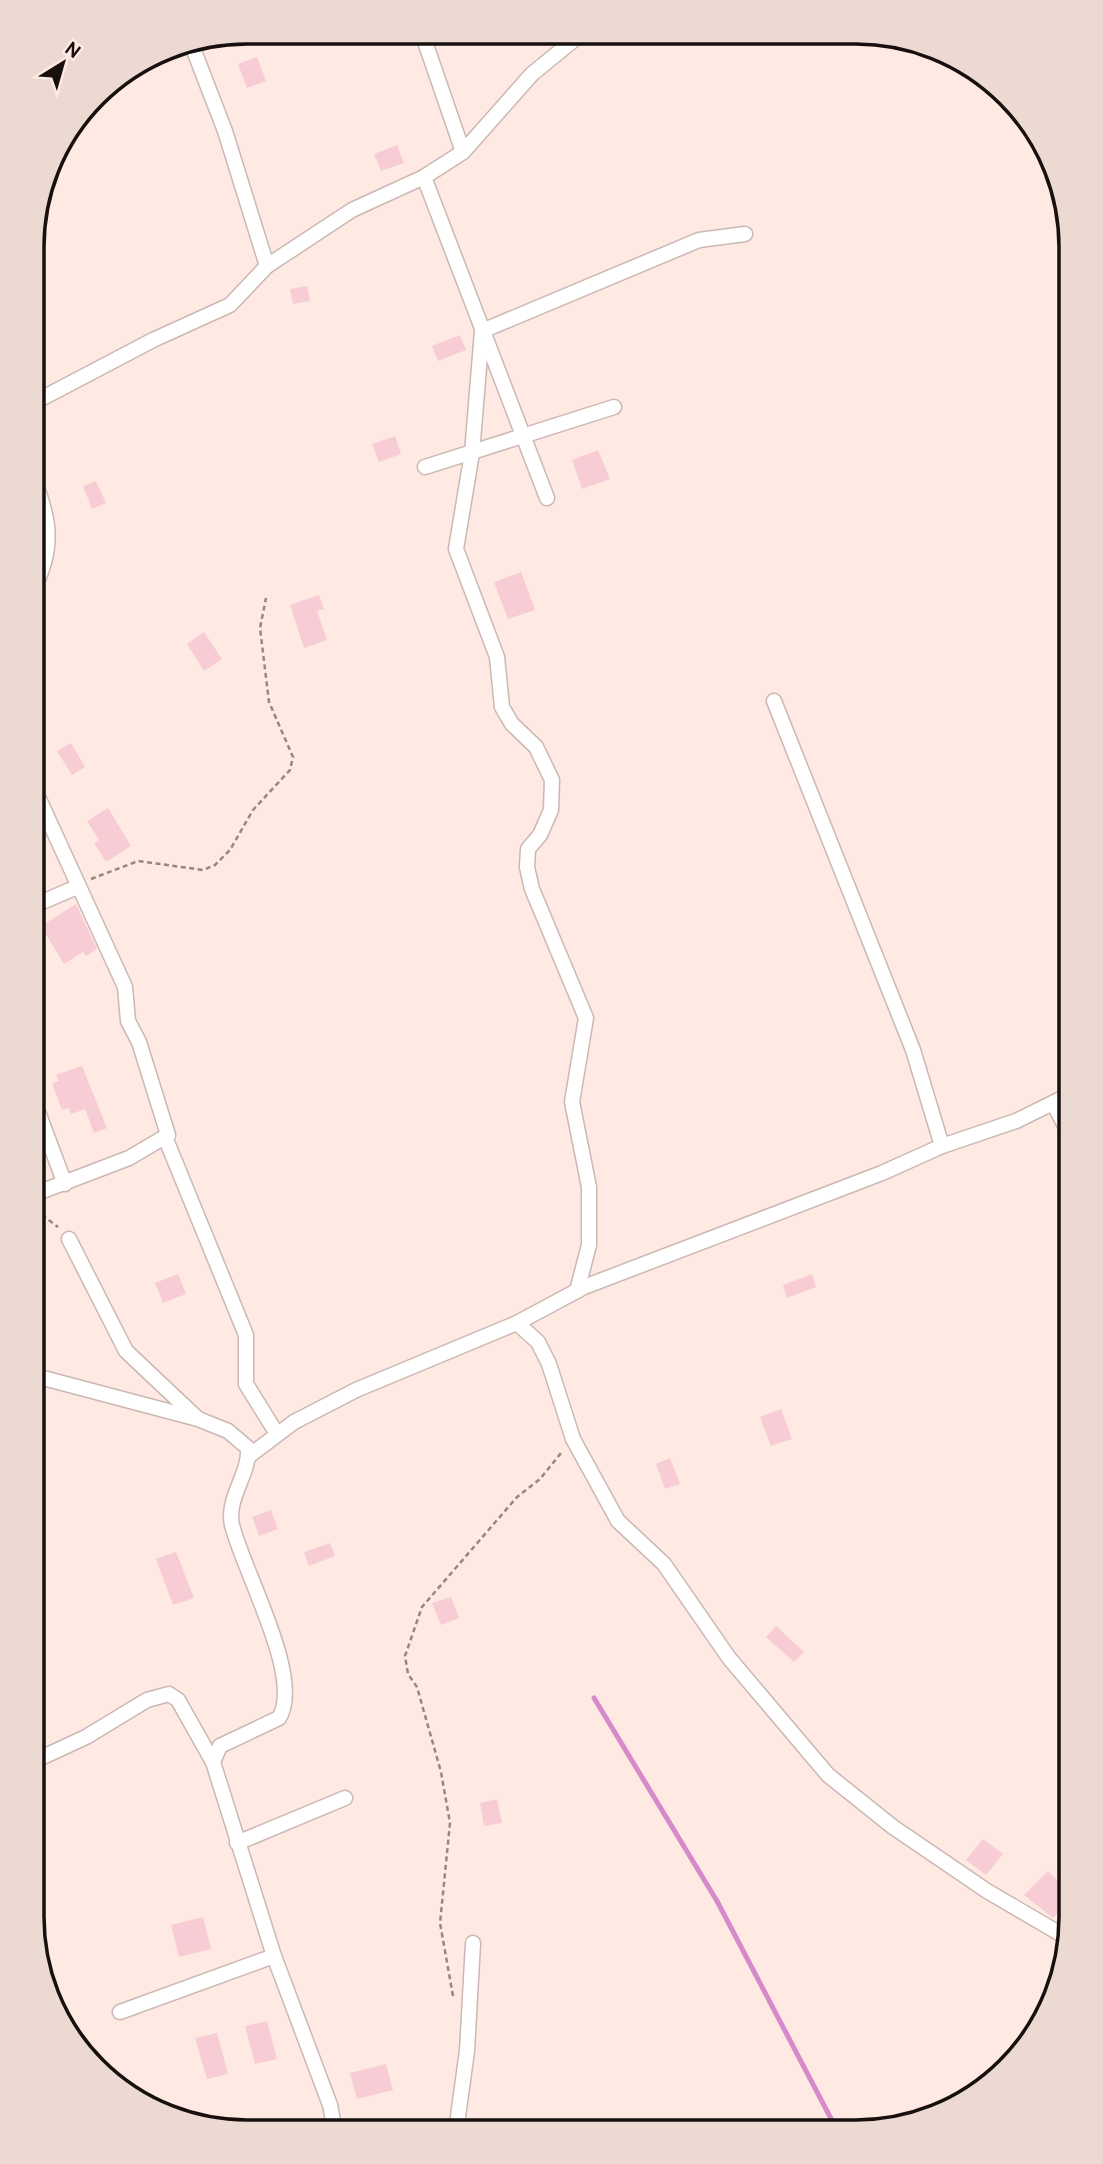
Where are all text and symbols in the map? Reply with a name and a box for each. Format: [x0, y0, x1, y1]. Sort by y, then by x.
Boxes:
north arrow [28, 28, 98, 98]
text: N [59, 37, 85, 65]

